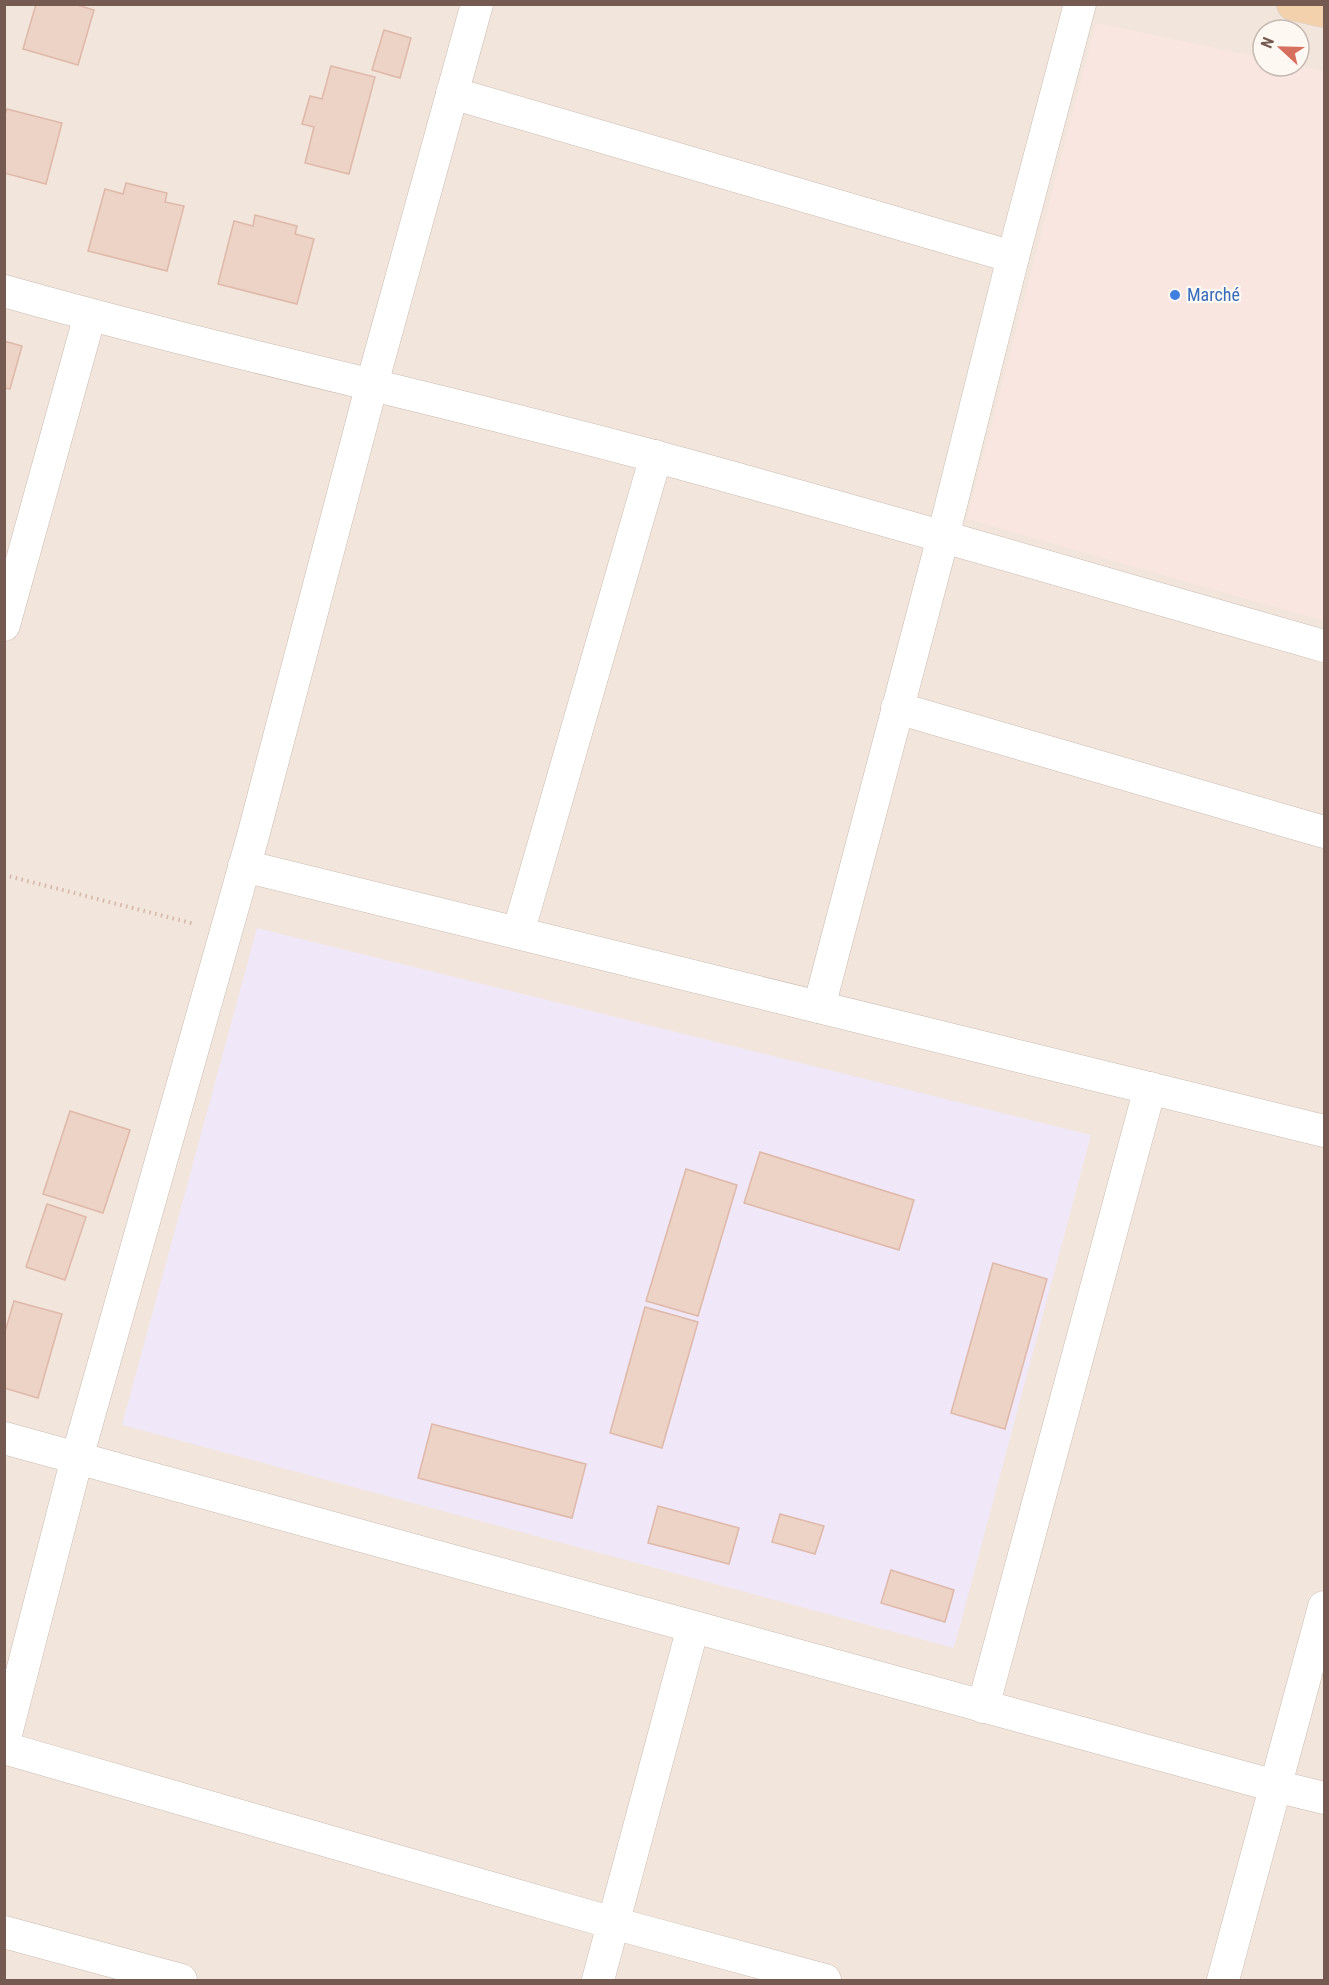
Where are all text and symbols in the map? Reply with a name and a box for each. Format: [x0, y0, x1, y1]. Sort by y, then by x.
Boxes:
north arrow [1251, 18, 1311, 78]
text: N [1257, 34, 1278, 51]
place label: Marché [1187, 284, 1240, 305]
marker: Marché [1168, 288, 1182, 302]

